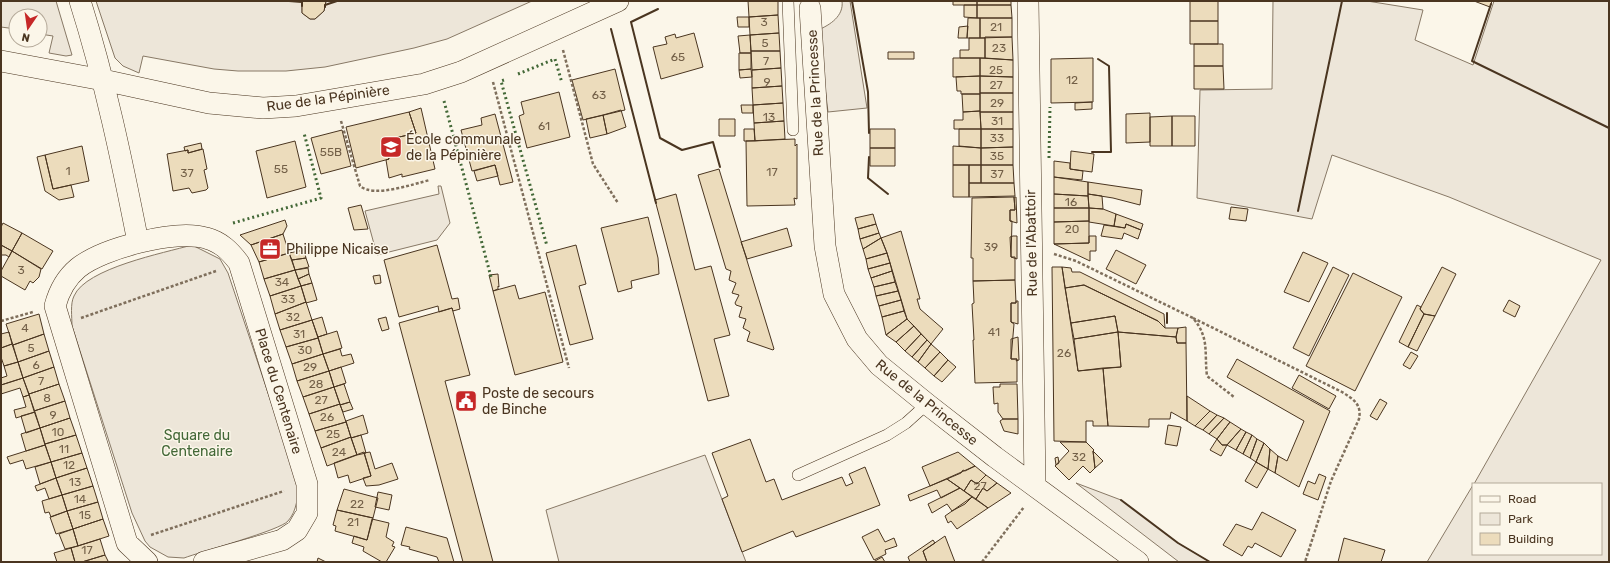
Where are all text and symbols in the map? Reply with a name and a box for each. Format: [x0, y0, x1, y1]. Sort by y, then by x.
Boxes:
north arrow [8, 8, 48, 48]
house number: 3 [760, 15, 768, 29]
house number: 21 [990, 20, 1002, 34]
street label: Rue de la Princesse [804, 29, 827, 157]
text: N [20, 30, 31, 44]
house number: 5 [761, 36, 769, 50]
house number: 23 [992, 41, 1006, 55]
house number: 65 [671, 50, 685, 64]
house number: 7 [763, 54, 769, 68]
house number: 25 [989, 63, 1003, 77]
house number: 12 [1066, 73, 1078, 87]
house number: 9 [763, 75, 771, 89]
house number: 27 [989, 78, 1003, 92]
street label: Rue de la Pépinière [265, 81, 391, 116]
house number: 63 [592, 88, 606, 102]
house number: 29 [990, 96, 1004, 110]
house number: 13 [763, 110, 775, 124]
house number: 31 [991, 114, 1003, 128]
house number: 61 [538, 119, 550, 133]
place label: École communale de la Pépinière [406, 130, 522, 164]
house number: 33 [990, 131, 1004, 145]
school or university icon: École communale de la Pépinière [378, 134, 404, 160]
house number: 55B [320, 145, 342, 159]
house number: 35 [990, 149, 1004, 163]
house number: 55 [274, 162, 288, 176]
house number: 1 [65, 164, 71, 178]
house number: 17 [766, 165, 778, 179]
house number: 37 [180, 166, 194, 180]
house number: 37 [990, 167, 1004, 181]
street label: Rue de l'Abattoir [1022, 189, 1041, 297]
house number: 16 [1065, 195, 1077, 209]
house number: 20 [1065, 222, 1079, 236]
office icon: Philippe Nicaise [257, 236, 283, 262]
house number: 39 [984, 240, 998, 254]
place label: Philippe Nicaise [286, 241, 389, 258]
house number: 3 [17, 263, 25, 277]
house number: 34 [275, 275, 290, 289]
house number: 33 [281, 292, 295, 306]
house number: 32 [286, 310, 300, 324]
house number: 4 [21, 321, 29, 335]
house number: 41 [988, 325, 1000, 339]
street label: Place du Centenaire [251, 326, 306, 456]
house number: 31 [293, 327, 305, 341]
house number: 5 [27, 341, 35, 355]
house number: 30 [298, 343, 312, 357]
house number: 26 [1057, 346, 1071, 360]
street label: Rue de la Princesse [872, 356, 981, 449]
house number: 6 [32, 358, 40, 372]
house number: 29 [303, 360, 317, 374]
house number: 7 [38, 374, 44, 388]
house number: 28 [309, 377, 323, 391]
place label: Poste de secours de Binche [482, 385, 594, 418]
public building icon: Poste de secours de Binche [453, 388, 479, 414]
house number: 8 [43, 391, 51, 405]
house number: 27 [314, 393, 328, 407]
house number: 9 [49, 408, 57, 422]
house number: 26 [320, 410, 334, 424]
house number: 10 [52, 425, 64, 439]
park label: Square du Centenaire [161, 427, 233, 460]
house number: 25 [326, 427, 340, 441]
house number: 11 [59, 442, 69, 456]
house number: 24 [332, 445, 347, 459]
house number: 32 [1072, 450, 1086, 464]
house number: 12 [63, 458, 75, 472]
house number: 13 [69, 475, 81, 489]
house number: 27 [973, 479, 987, 493]
legend [1472, 483, 1602, 555]
house number: 14 [74, 492, 87, 506]
text: Road [1508, 492, 1536, 506]
house number: 22 [350, 497, 364, 511]
house number: 15 [79, 508, 91, 522]
text: Park [1508, 512, 1534, 526]
house number: 21 [347, 515, 359, 529]
text: Building [1508, 532, 1554, 546]
house number: 17 [81, 543, 93, 557]

